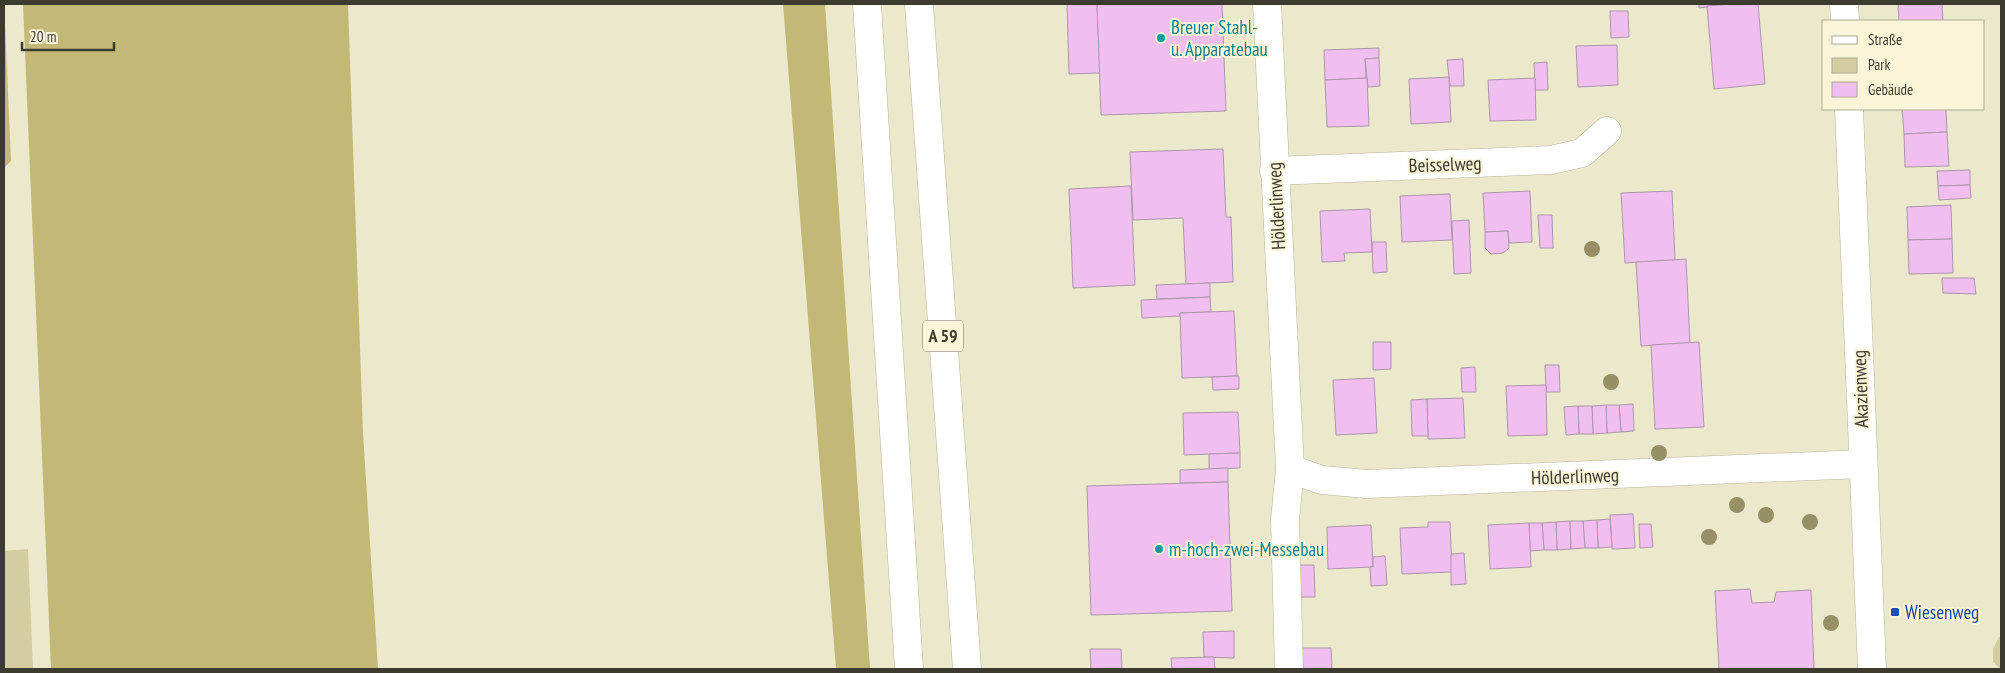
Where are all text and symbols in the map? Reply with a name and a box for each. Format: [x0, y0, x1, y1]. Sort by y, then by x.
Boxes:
place label: Breuer Stahl- u. Apparatebau [1171, 15, 1268, 61]
scale bar [22, 20, 115, 52]
legend [1822, 20, 1985, 110]
text: 20 m [30, 27, 56, 46]
text: Straße [1868, 30, 1902, 49]
marker: Breuer Stahl- u. Apparatebau [1155, 32, 1167, 44]
text: Park [1868, 55, 1890, 74]
text: Gebäude [1868, 80, 1913, 99]
street label: Beisselweg [1408, 151, 1482, 177]
street label: Hölderlinweg [1262, 161, 1290, 251]
road number: A 59 [923, 321, 963, 352]
street label: Akazienweg [1847, 350, 1873, 428]
street label: Hölderlinweg [1531, 462, 1619, 490]
place label: m-hoch-zwei-Messebau [1169, 537, 1324, 561]
marker: m-hoch-zwei-Messebau [1153, 543, 1165, 555]
place label: Wiesenweg [1905, 600, 1979, 624]
marker: Wiesenweg [1889, 606, 1901, 618]

